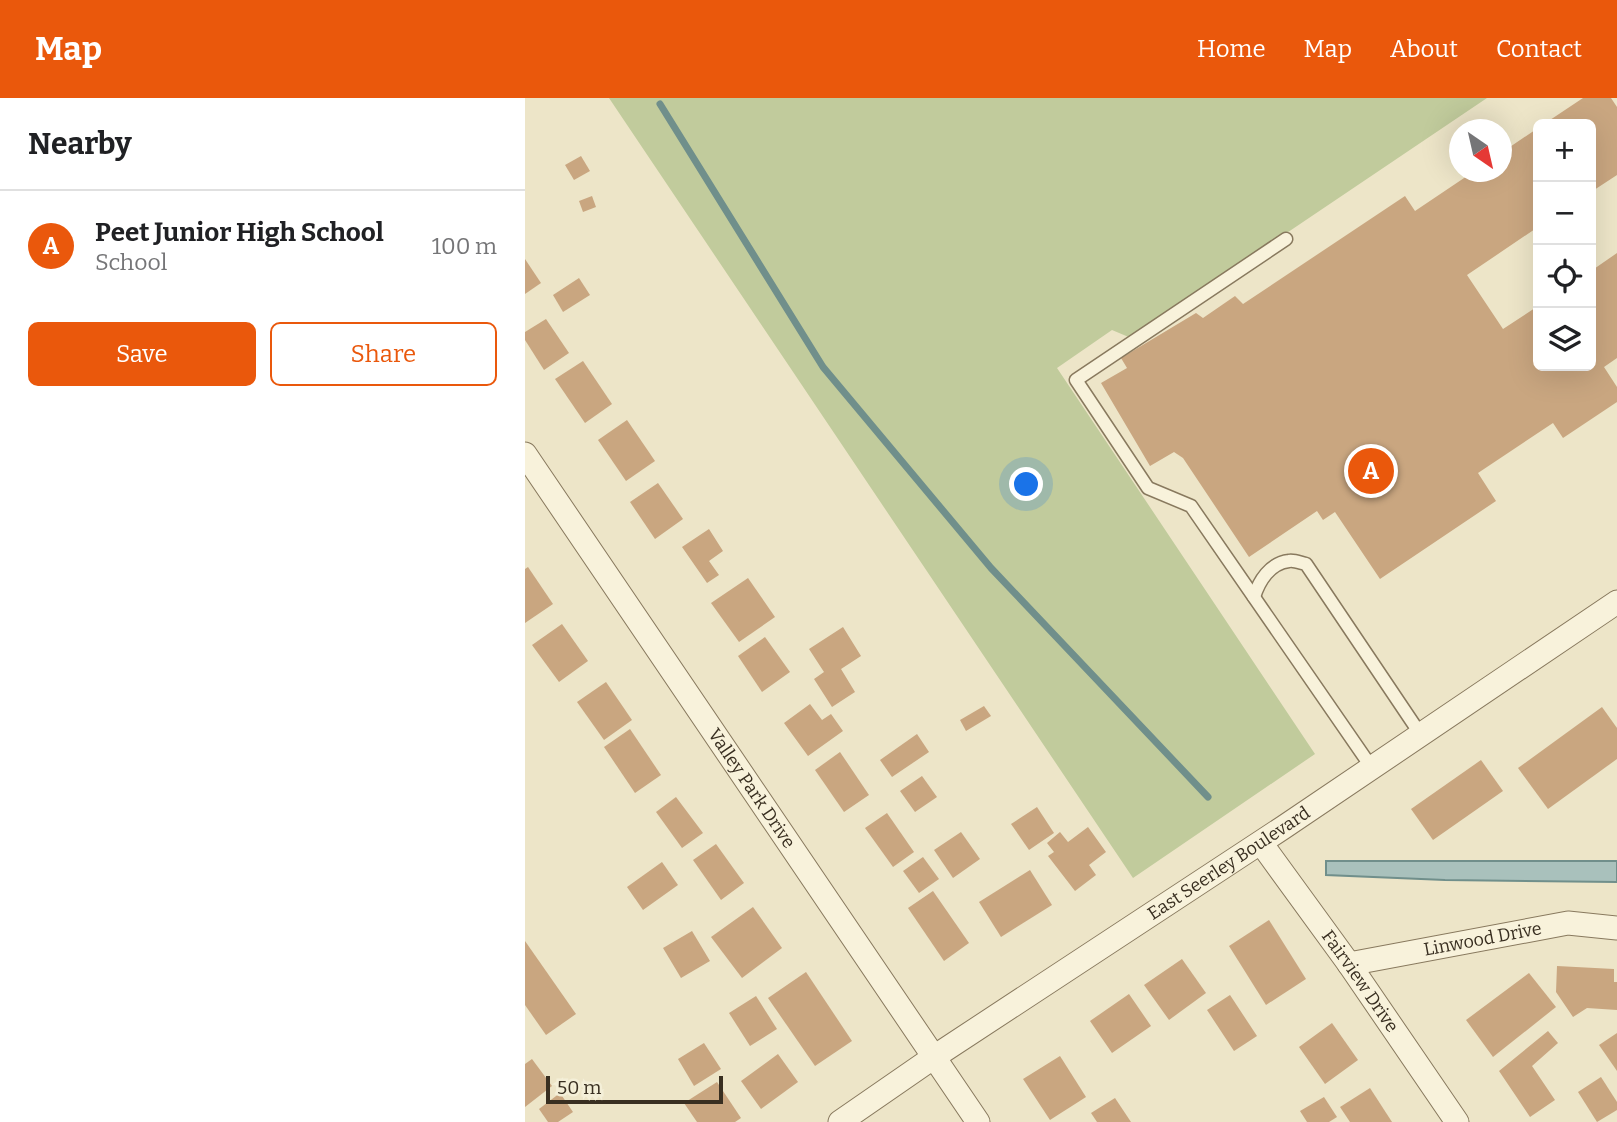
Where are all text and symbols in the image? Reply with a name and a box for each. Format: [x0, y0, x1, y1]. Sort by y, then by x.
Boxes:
text: Map [35, 29, 102, 69]
text: Home [1197, 35, 1266, 63]
text: Map [1304, 35, 1352, 63]
text: About [1390, 35, 1458, 63]
text: Contact [1496, 35, 1582, 63]
north arrow [1449, 119, 1512, 182]
map controls [1533, 119, 1596, 371]
button: + [1533, 119, 1596, 182]
text: Nearby [28, 126, 132, 162]
button: − [1533, 182, 1596, 245]
text: Peet Junior High School [95, 217, 384, 248]
text: A [43, 232, 59, 260]
text: 100 m [432, 232, 497, 260]
button: locate [1533, 245, 1596, 308]
text: School [95, 248, 167, 276]
button: layers [1533, 308, 1596, 371]
button: Save [28, 322, 256, 386]
button: Share [270, 322, 497, 386]
pin: A [1348, 445, 1394, 497]
your location [1009, 467, 1043, 501]
street label: Valley Park Drive [703, 724, 800, 852]
street label: East Seerley Boulevard [1143, 802, 1314, 925]
street label: Linwood Drive [1422, 917, 1543, 961]
street label: Fairview Drive [1317, 926, 1403, 1036]
scale bar [546, 1073, 723, 1105]
text: 50 m [557, 1076, 601, 1099]

